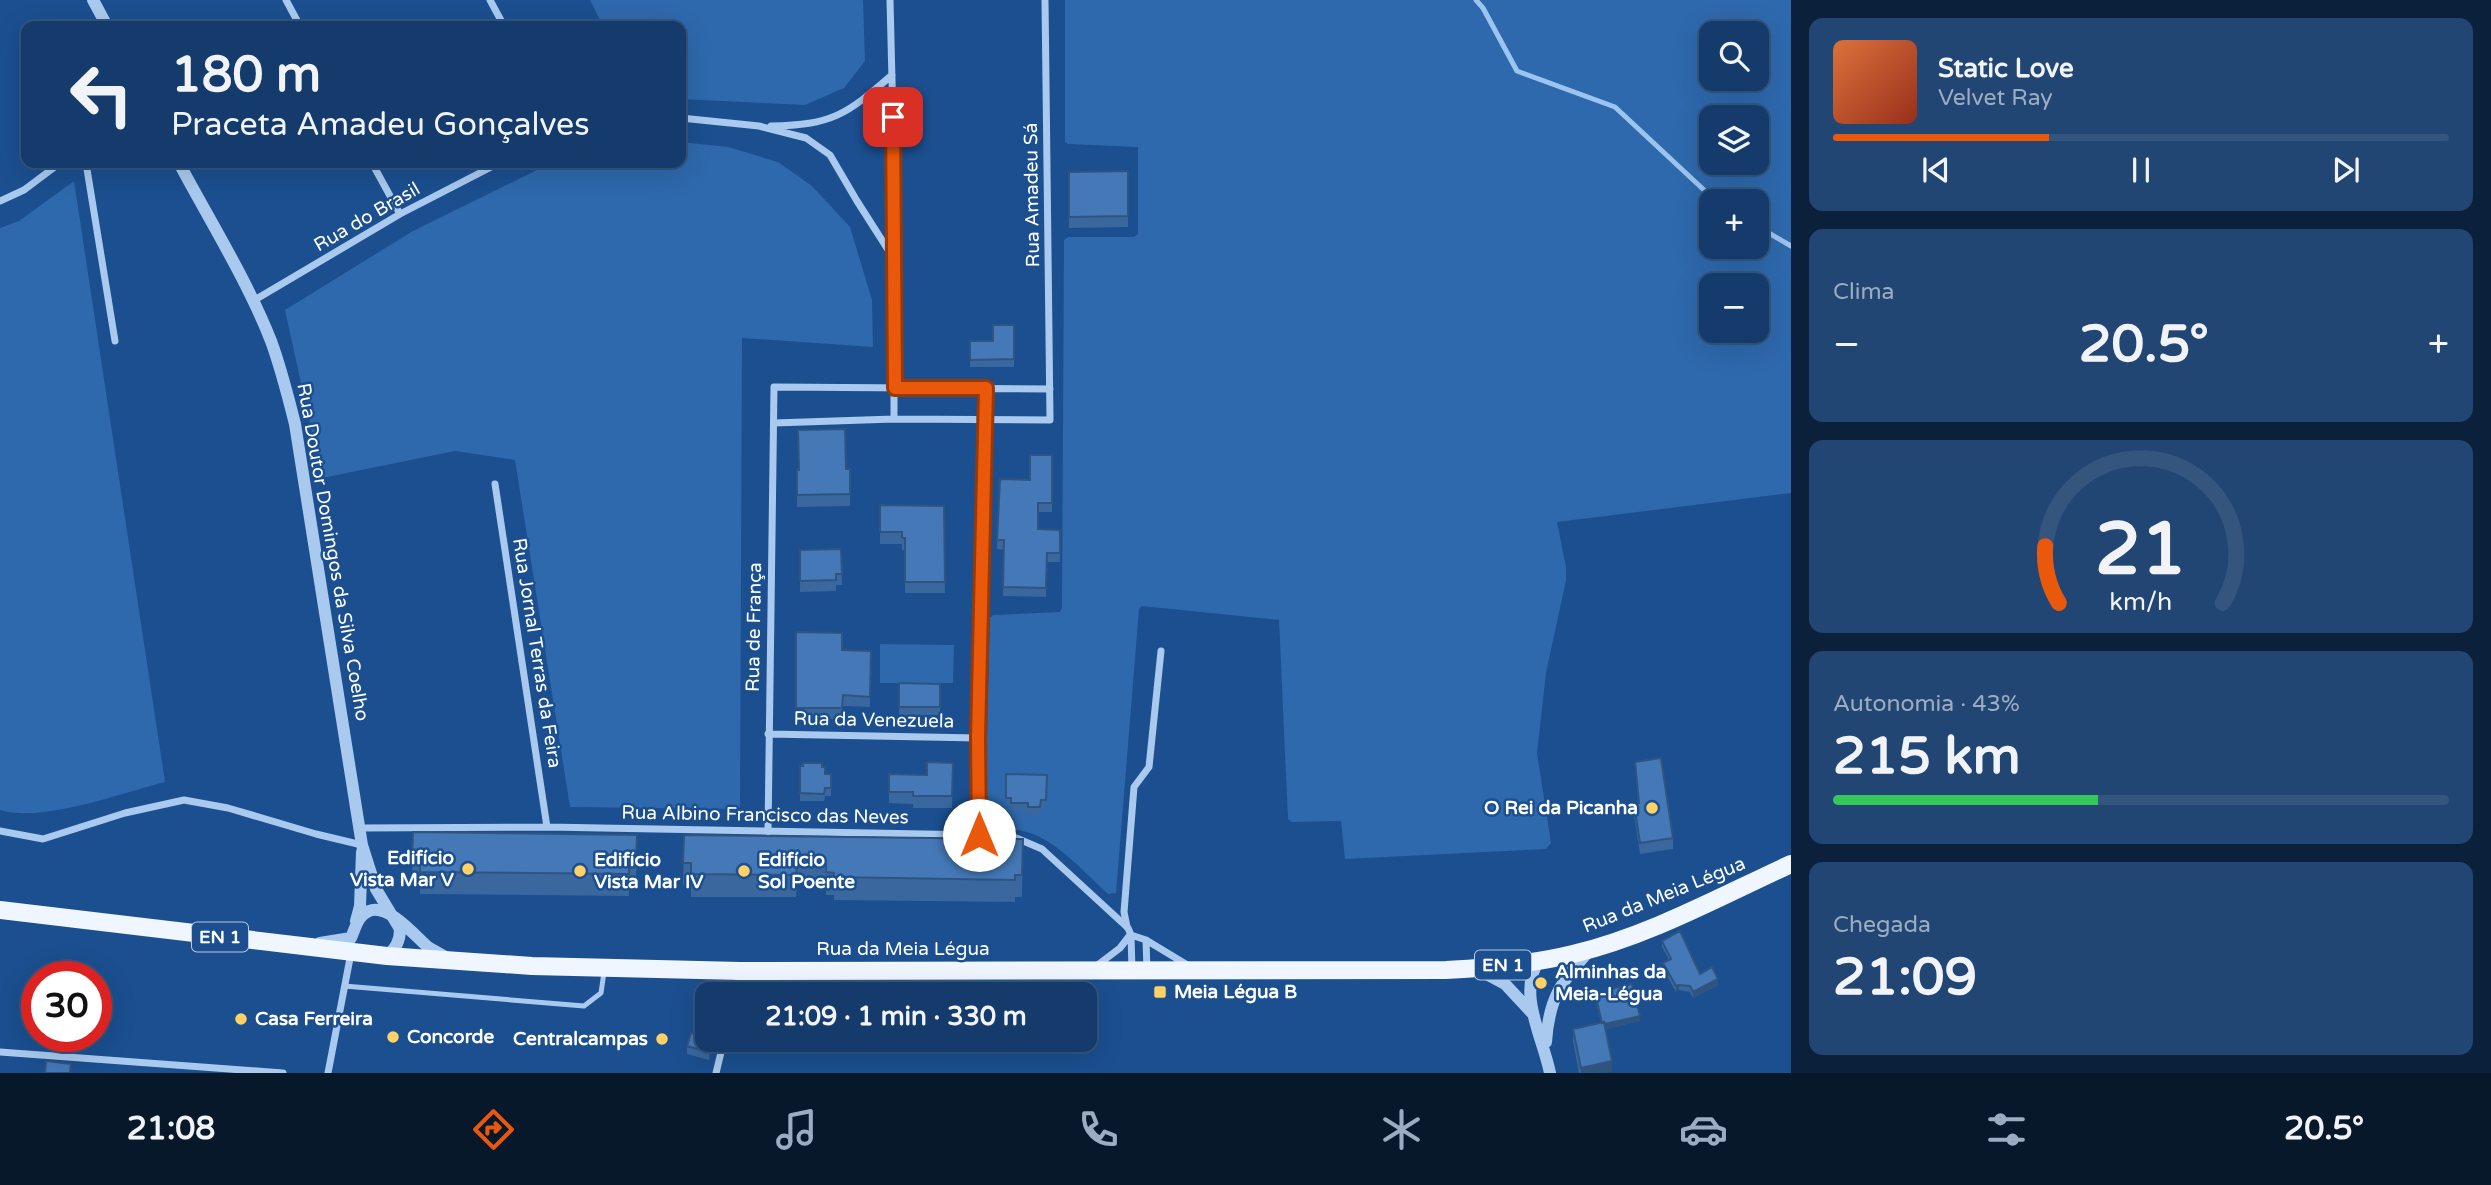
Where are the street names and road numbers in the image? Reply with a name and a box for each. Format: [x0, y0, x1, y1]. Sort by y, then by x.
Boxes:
street label: Rua Amadeu Sá [1020, 123, 1044, 267]
street label: Rua do Brasil [310, 178, 424, 256]
street label: Rua Doutor Domingos da Silva Coelho [292, 381, 374, 723]
street label: Rua Jornal Terras da Feira [508, 536, 566, 770]
street label: Rua de França [742, 562, 766, 692]
street label: Rua da Venezuela [793, 708, 955, 732]
street label: Rua Albino Francisco das Neves [621, 801, 909, 829]
street label: Rua da Meia Légua [1579, 852, 1749, 938]
road number: EN 1 [192, 922, 248, 952]
street label: Rua da Meia Légua [816, 938, 990, 960]
road number: EN 1 [1475, 950, 1531, 980]

